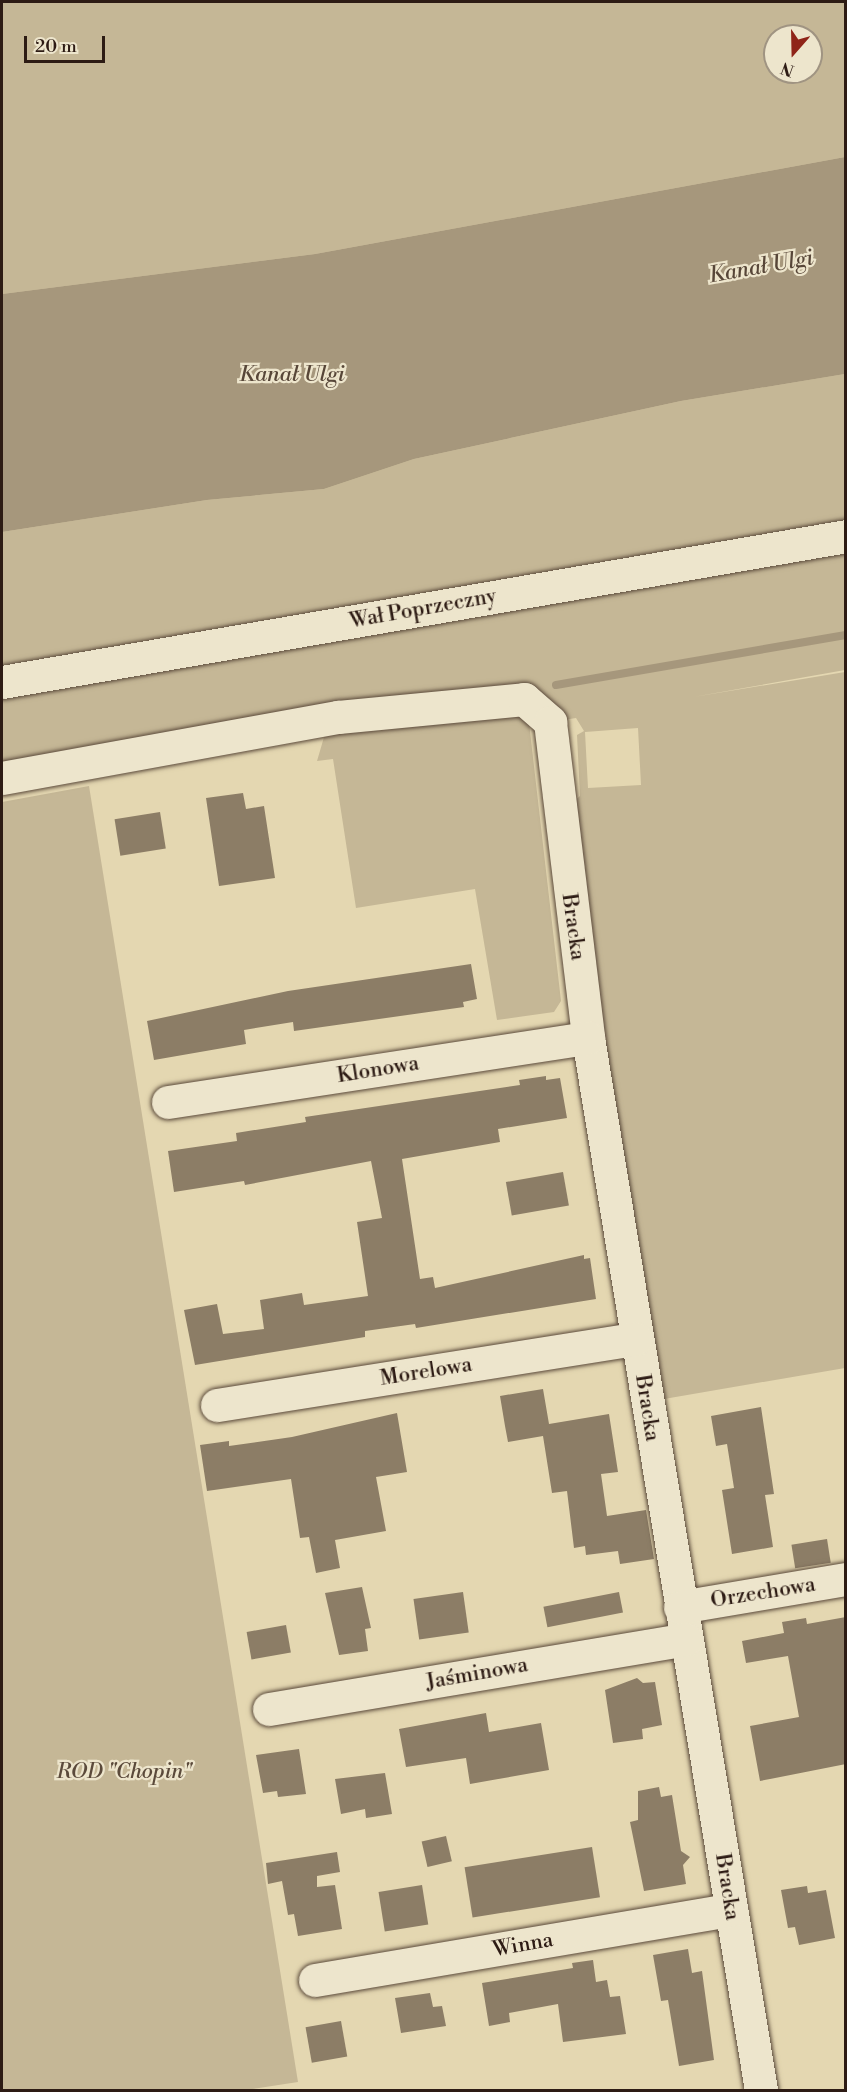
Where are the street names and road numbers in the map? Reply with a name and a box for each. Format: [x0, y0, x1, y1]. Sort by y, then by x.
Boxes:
street label: Wał Poprzeczny [348, 584, 498, 634]
street label: Bracka [556, 892, 590, 962]
street label: Klonowa [335, 1051, 421, 1089]
street label: Morelowa [378, 1352, 474, 1392]
street label: Bracka [629, 1373, 665, 1443]
street label: Orzechowa [709, 1572, 817, 1614]
street label: Jaśminowa [424, 1653, 530, 1695]
street label: Bracka [709, 1852, 745, 1922]
street label: Winna [491, 1927, 555, 1963]

